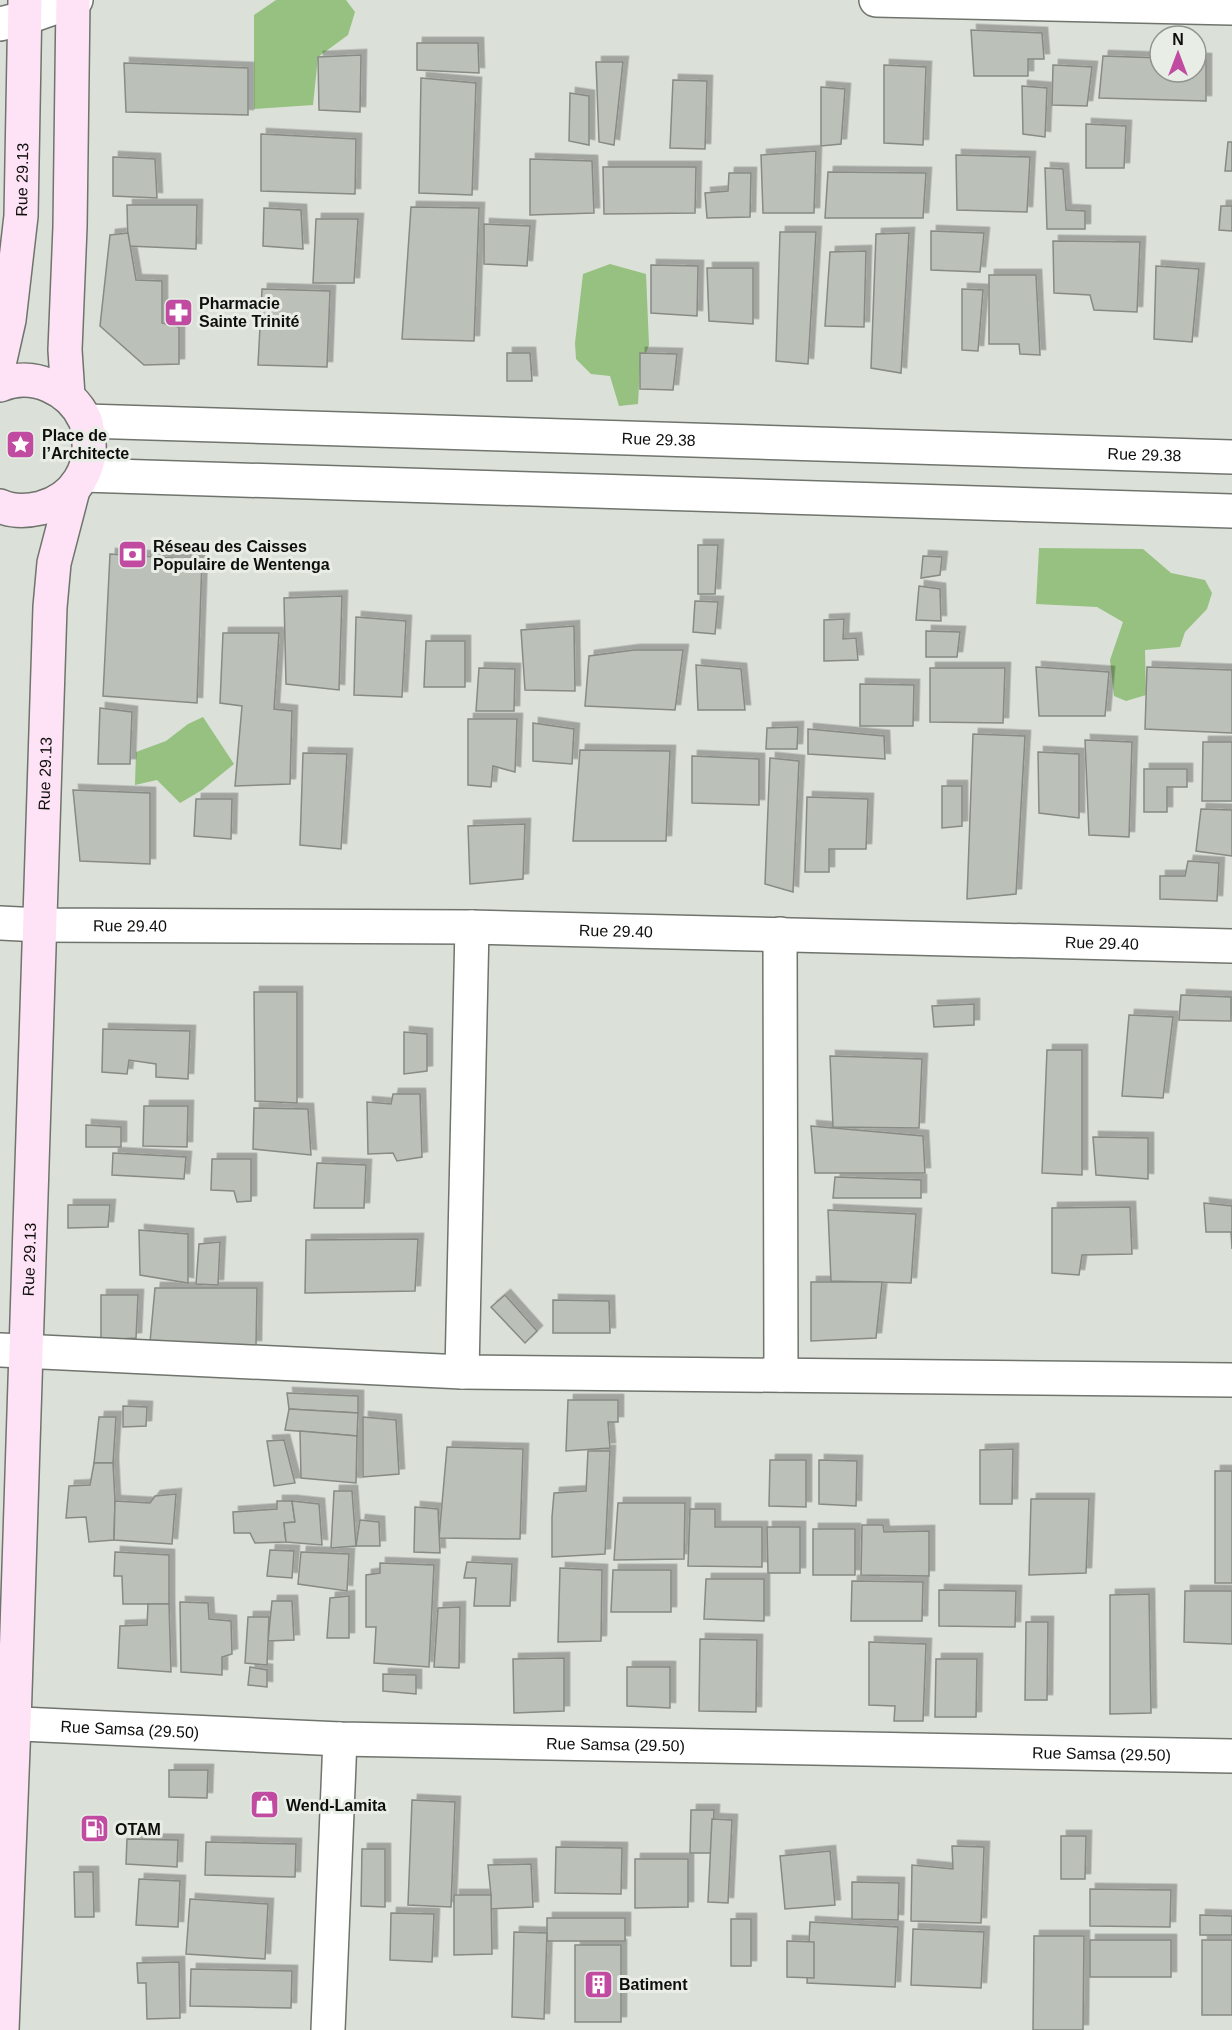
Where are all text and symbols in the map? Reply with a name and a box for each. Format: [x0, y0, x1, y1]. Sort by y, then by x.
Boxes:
north arrow [1148, 24, 1208, 84]
text: N [1172, 31, 1184, 48]
street label: Rue 29.13 [13, 143, 31, 217]
place label: Pharmacie Sainte Trinité [199, 295, 300, 330]
pharmacy icon: Pharmacie Sainte Trinité [162, 296, 194, 328]
place label: Place de l’Architecte [42, 427, 129, 462]
place icon: Place de l’Architecte [5, 428, 37, 460]
street label: Rue 29.38 [622, 430, 696, 449]
street label: Rue 29.38 [1107, 445, 1182, 464]
place label: Réseau des Caisses Populaire de Wentenga [153, 538, 330, 573]
bank icon: Réseau des Caisses Populaire de Wentenga [116, 539, 148, 571]
street label: Rue 29.13 [35, 736, 55, 811]
street label: Rue 29.40 [93, 917, 167, 935]
street label: Rue 29.40 [579, 922, 653, 941]
street label: Rue 29.40 [1065, 934, 1139, 953]
street label: Rue 29.13 [20, 1222, 39, 1297]
street label: Rue Samsa (29.50) [60, 1718, 200, 1741]
street label: Rue Samsa (29.50) [546, 1735, 685, 1755]
street label: Rue Samsa (29.50) [1032, 1744, 1171, 1764]
shop icon: Wend-Lamita [249, 1789, 281, 1821]
place label: Wend-Lamita [286, 1797, 386, 1814]
fuel station icon: OTAM [78, 1813, 110, 1845]
place label: OTAM [115, 1821, 161, 1838]
building icon: Batiment [582, 1968, 614, 2000]
place label: Batiment [619, 1976, 688, 1993]

